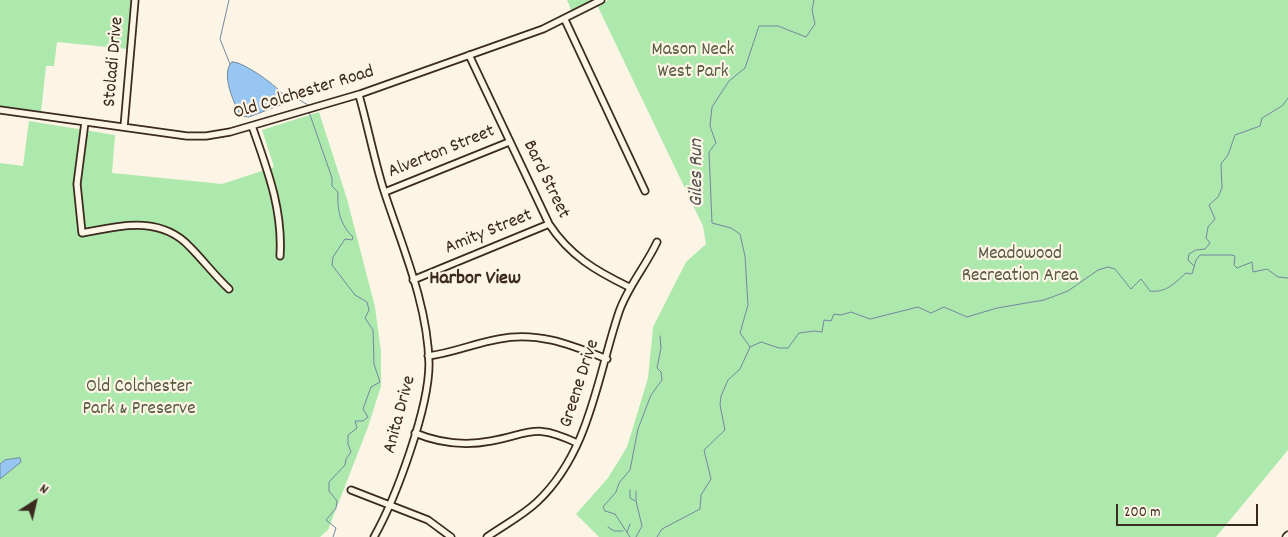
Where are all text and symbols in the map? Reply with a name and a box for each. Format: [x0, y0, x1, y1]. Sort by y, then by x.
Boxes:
street label: Stoladi Drive [100, 16, 130, 108]
park label: Mason Neck West Park [652, 40, 734, 84]
street label: Old Colchester Road [231, 62, 377, 126]
street label: Alverton Street [385, 121, 499, 185]
street label: Bard Street [516, 137, 574, 223]
water label: Giles Run [686, 139, 710, 207]
street label: Amity Street [442, 205, 536, 261]
park label: Meadowood Recreation Area [962, 244, 1078, 288]
district label: Harbor View [429, 268, 521, 292]
street label: Greene Drive [556, 337, 606, 431]
street label: Anita Drive [380, 374, 422, 456]
park label: Old Colchester Park & Preserve [82, 377, 196, 421]
north arrow [10, 477, 60, 527]
text: N [35, 480, 52, 500]
scale bar [1118, 494, 1260, 526]
text: 200 m [1124, 502, 1161, 524]

